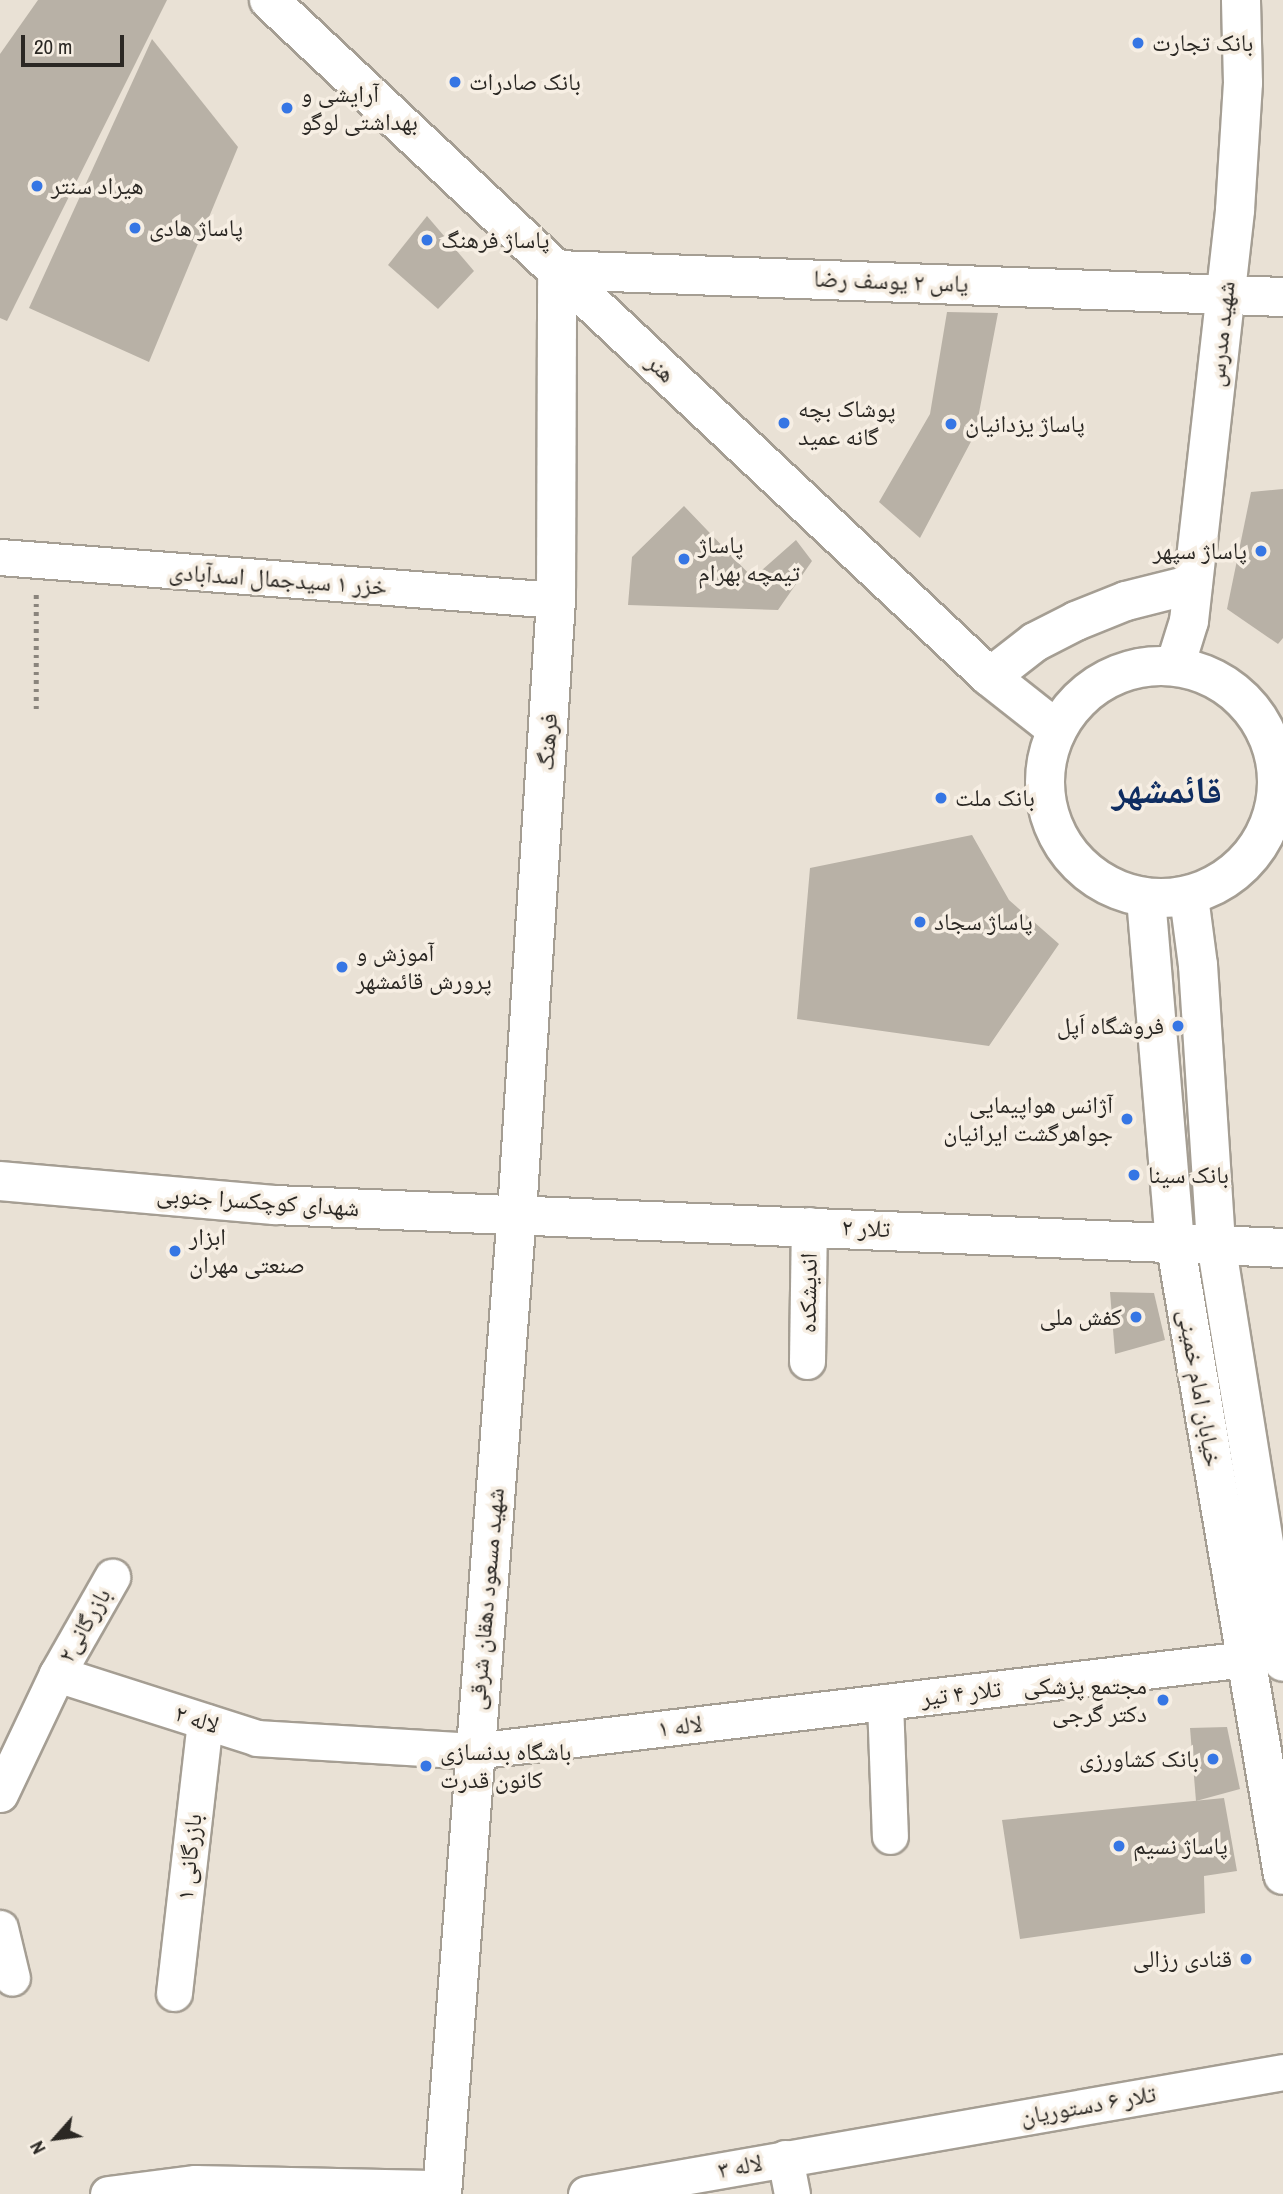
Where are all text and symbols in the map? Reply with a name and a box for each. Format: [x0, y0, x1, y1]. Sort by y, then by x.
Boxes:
scale bar [24, 21, 128, 65]
place label: بانک تجارت [1152, 29, 1253, 57]
text: 20 m [34, 32, 72, 61]
marker: بانک تجارت [1130, 35, 1146, 51]
place label: بانک صادرات [469, 68, 581, 96]
marker: بانک صادرات [447, 74, 463, 90]
place label: آرایشی و بهداشتی لوگو [301, 80, 418, 136]
marker: آرایشی و بهداشتی لوگو [279, 100, 295, 116]
place label: هیراد سنتر [51, 172, 144, 200]
marker: هیراد سنتر [29, 178, 45, 194]
place label: پاساژ هادی [149, 214, 243, 242]
marker: پاساژ هادی [127, 220, 143, 236]
place label: پاساژ فرهنگ [441, 226, 550, 254]
marker: پاساژ فرهنگ [419, 232, 435, 248]
street label: یاس ۲ یوسف رضا [813, 264, 969, 298]
street label: شهید مدرس [1201, 280, 1241, 388]
street label: هنر [641, 348, 681, 388]
place label: پوشاک بچه گانه عمید [798, 395, 896, 451]
place label: پاساژ یزدانیان [965, 410, 1085, 438]
marker: پوشاک بچه گانه عمید [776, 415, 792, 431]
marker: پاساژ یزدانیان [943, 416, 959, 432]
place label: پاساژ تیمچه بهرام [698, 531, 800, 587]
place label: پاساژ سپهر [1153, 537, 1247, 565]
marker: پاساژ سپهر [1253, 543, 1269, 559]
marker: پاساژ تیمچه بهرام [676, 551, 692, 567]
street label: خزر ۱ سیدجمال اسدآبادی [168, 557, 388, 601]
street label: فرهنگ [531, 712, 563, 772]
district label: قائمشهر [1112, 767, 1222, 813]
place label: بانک ملت [955, 784, 1035, 812]
marker: بانک ملت [933, 790, 949, 806]
place label: پاساژ سجاد [934, 908, 1033, 936]
marker: پاساژ سجاد [912, 914, 928, 930]
place label: آموزش و پرورش قائمشهر [356, 939, 492, 995]
marker: آموزش و پرورش قائمشهر [334, 959, 350, 975]
place label: فروشگاه اَپل [1057, 1012, 1164, 1040]
marker: فروشگاه اَپل [1170, 1018, 1186, 1034]
place label: آژانس هواپیمایی جواهرگشت ایرانیان [943, 1091, 1113, 1147]
marker: آژانس هواپیمایی جواهرگشت ایرانیان [1119, 1111, 1135, 1127]
place label: بانک سینا [1148, 1161, 1229, 1189]
marker: بانک سینا [1126, 1167, 1142, 1183]
street label: شهدای کوچکسرا جنوبی [156, 1180, 360, 1222]
street label: تلار ۲ [841, 1213, 891, 1243]
place label: ابزار صنعتی مهران [189, 1223, 305, 1279]
marker: ابزار صنعتی مهران [167, 1243, 183, 1259]
street label: اندیشکده [793, 1253, 823, 1333]
place label: کفش ملی [1040, 1303, 1122, 1331]
street label: خیابان امام خمینی [1172, 1307, 1228, 1469]
marker: کفش ملی [1128, 1309, 1144, 1325]
street label: شهید مسعود دهقان شرقی [462, 1487, 510, 1711]
street label: بازرگانی۲ [51, 1583, 117, 1667]
place label: مجتمع پزشکی دکتر گرجی [1023, 1672, 1147, 1728]
street label: تلار ۴ تیر [919, 1674, 1003, 1712]
marker: مجتمع پزشکی دکتر گرجی [1153, 1690, 1173, 1710]
street label: لاله ۲ [171, 1698, 223, 1740]
street label: لاله ۱ [656, 1709, 704, 1743]
place label: باشگاه بدنسازی کانون قدرت [440, 1738, 571, 1794]
place label: بانک کشاورزی [1079, 1745, 1199, 1773]
marker: بانک کشاورزی [1205, 1751, 1221, 1767]
marker: باشگاه بدنسازی کانون قدرت [418, 1758, 434, 1774]
street label: بازرگانی ۱ [170, 1812, 208, 1902]
place label: پاساژ نسیم [1133, 1832, 1228, 1860]
marker: پاساژ نسیم [1111, 1838, 1127, 1854]
place label: قنادی رزالی [1133, 1945, 1232, 1973]
marker: قنادی رزالی [1238, 1951, 1254, 1967]
street label: تلار ۶ دستوریان [1018, 2079, 1158, 2131]
north arrow [21, 2103, 91, 2173]
text: N [23, 2137, 52, 2159]
street label: لاله ۳ [716, 2148, 764, 2184]

